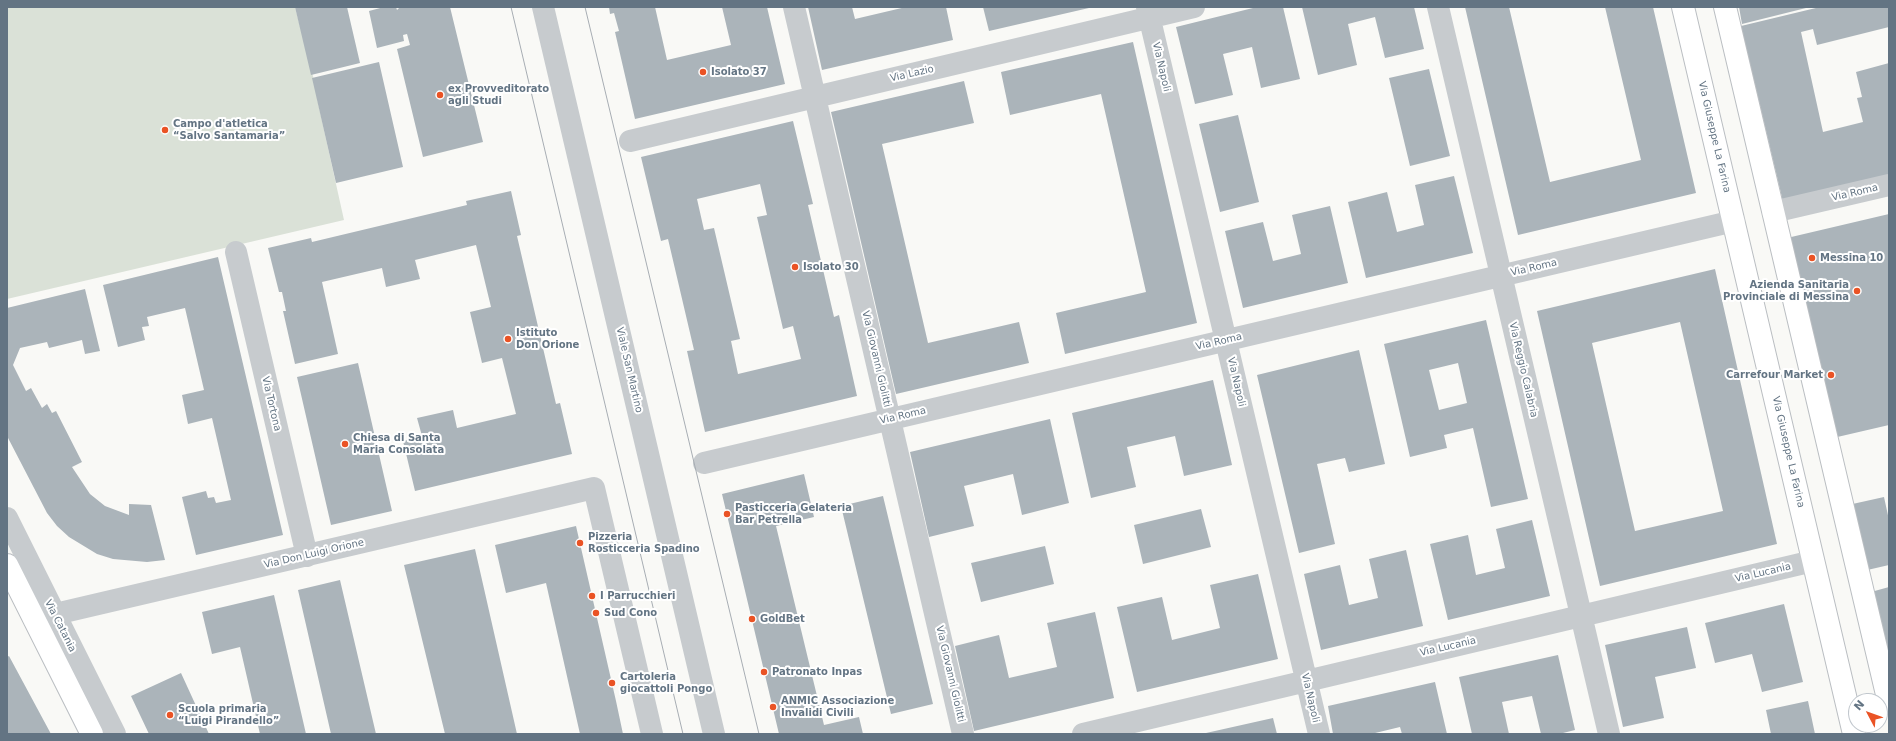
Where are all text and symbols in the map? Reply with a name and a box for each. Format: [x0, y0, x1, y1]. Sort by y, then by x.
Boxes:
street label: Via Napoli [1149, 41, 1173, 93]
street label: Via Lazio [889, 63, 935, 85]
place label: Isolato 37 [711, 66, 767, 78]
marker: Isolato 37 [698, 67, 708, 77]
street label: Via Giuseppe La Farina [1695, 80, 1733, 194]
place label: ex Provveditorato agli Studi [448, 83, 549, 106]
marker: ex Provveditorato agli Studi [435, 90, 445, 100]
place label: Campo d'atletica “Salvo Santamaria” [173, 118, 285, 142]
marker: Campo d'atletica “Salvo Santamaria” [160, 125, 170, 135]
street label: Via Roma [1831, 182, 1879, 204]
place label: Messina 10 [1820, 252, 1883, 264]
marker: Messina 10 [1807, 253, 1817, 263]
street label: Via Roma [1510, 257, 1558, 279]
place label: Isolato 30 [803, 261, 859, 273]
marker: Isolato 30 [790, 262, 800, 272]
place label: Azienda Sanitaria Provinciale di Messina [1723, 279, 1849, 302]
marker: Azienda Sanitaria Provinciale di Messina [1852, 286, 1862, 296]
street label: Via Giovanni Giolitti [859, 309, 893, 409]
street label: Via Reggio Calabria [1506, 321, 1540, 419]
street label: Viale San Martino [613, 326, 645, 414]
place label: Istituto Don Orione [516, 327, 579, 350]
street label: Via Roma [1195, 331, 1243, 353]
marker: Istituto Don Orione [503, 334, 513, 344]
street label: Via Napoli [1224, 356, 1248, 408]
place label: Carrefour Market [1726, 369, 1823, 381]
marker: Carrefour Market [1826, 370, 1836, 380]
street label: Via Tortona [259, 375, 283, 433]
street label: Via Giuseppe La Farina [1769, 395, 1807, 509]
street label: Via Roma [879, 405, 927, 427]
place label: Chiesa di Santa Maria Consolata [353, 432, 444, 456]
marker: Chiesa di Santa Maria Consolata [340, 439, 350, 449]
place label: Pasticceria Gelateria Bar Petrella [735, 502, 852, 526]
marker: Pasticceria Gelateria Bar Petrella [722, 509, 732, 519]
place label: Pizzeria Rosticceria Spadino [588, 531, 700, 554]
street label: Via Don Luigi Orione [263, 537, 365, 571]
marker: Pizzeria Rosticceria Spadino [575, 538, 585, 548]
street label: Via Lucania [1734, 561, 1792, 585]
place label: I Parrucchieri [600, 590, 676, 602]
marker: I Parrucchieri [587, 591, 597, 601]
street label: Via Catania [42, 598, 78, 654]
place label: Sud Cono [604, 607, 657, 619]
marker: Sud Cono [591, 608, 601, 618]
place label: GoldBet [760, 613, 805, 625]
marker: GoldBet [747, 614, 757, 624]
street label: Via Giovanni Giolitti [933, 624, 967, 724]
street label: Via Lucania [1419, 635, 1477, 659]
place label: Patronato Inpas [772, 666, 862, 678]
marker: Patronato Inpas [759, 667, 769, 677]
place label: Cartoleria giocattoli Pongo [620, 671, 712, 694]
street label: Via Napoli [1298, 672, 1322, 724]
marker: Cartoleria giocattoli Pongo [607, 678, 617, 688]
north arrow [1848, 693, 1888, 733]
place label: ANMIC Associazione Invalidi Civili [781, 695, 894, 718]
text: N [1851, 698, 1867, 713]
marker: ANMIC Associazione Invalidi Civili [768, 702, 778, 712]
place label: Scuola primaria “Luigi Pirandello” [178, 703, 279, 726]
marker: Scuola primaria “Luigi Pirandello” [165, 710, 175, 720]

